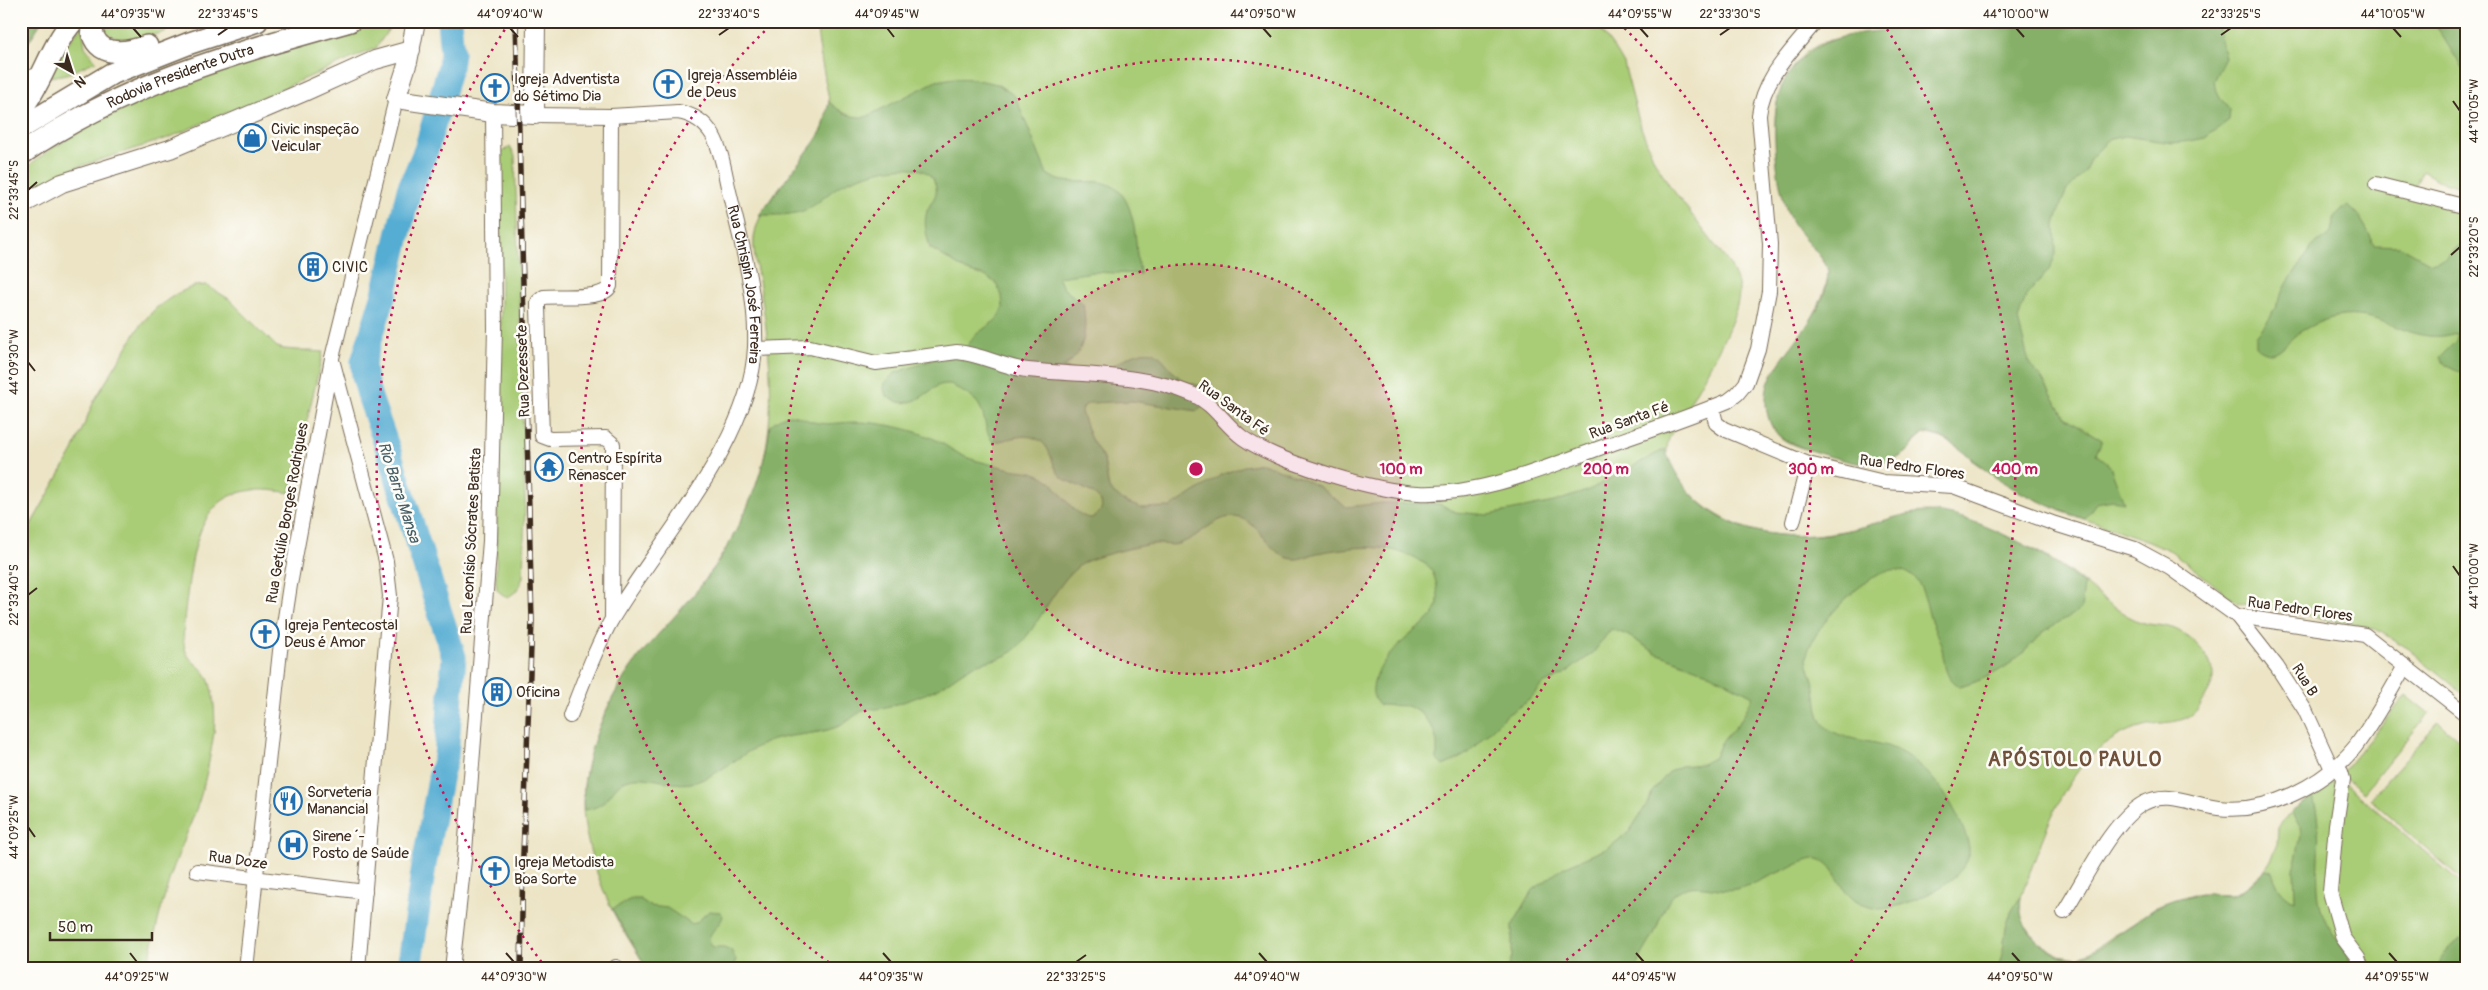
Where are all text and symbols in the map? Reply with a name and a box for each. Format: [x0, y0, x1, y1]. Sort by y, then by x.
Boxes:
text: 44°09'35"W [101, 7, 165, 22]
text: 22°33'45"S [198, 7, 258, 22]
text: 44°09'40"W [477, 7, 543, 22]
text: 22°33'40"S [698, 7, 760, 22]
text: 44°09'45"W [855, 7, 919, 22]
text: 44°09'50"W [1230, 7, 1296, 22]
text: 44°09'55"W [1608, 7, 1672, 22]
text: 22°33'30"S [1699, 7, 1761, 22]
text: 44°10'00"W [1983, 7, 2049, 22]
text: 22°33'25"S [2201, 7, 2261, 22]
text: 44°10'05"W [2361, 7, 2425, 22]
street label: Rodovia Presidente Dutra [104, 40, 256, 113]
north arrow [48, 48, 98, 98]
place label: Igreja Assembléia de Deus [687, 66, 797, 102]
church icon: Igreja Assembléia de Deus [653, 69, 683, 99]
place label: Igreja Adventista do Sétimo Dia [514, 70, 620, 106]
text: N [71, 72, 89, 91]
church icon: Igreja Adventista do Sétimo Dia [480, 73, 510, 103]
text: 44°10'05"W [2467, 79, 2482, 143]
place label: Civic inspeção Veicular [271, 120, 359, 156]
shop icon: Civic inspeção Veicular [237, 123, 267, 153]
text: 22°33'45"S [7, 160, 22, 220]
street label: Rua Chrispin José Ferreira [723, 203, 764, 365]
text: 22°33'20"S [2467, 216, 2482, 278]
building icon: CIVIC [298, 252, 328, 282]
place label: CIVIC [332, 258, 368, 277]
street label: Rua Dezessete [512, 324, 535, 418]
text: 44°09'30"W [7, 329, 22, 395]
street label: Rua Santa Fé [1194, 376, 1273, 441]
street label: Rua Santa Fé [1587, 397, 1672, 444]
street label: Rua Getúlio Borges Rodrigues [262, 421, 313, 605]
water label: Rio Barra Mansa [373, 439, 425, 547]
street label: Rua Leonísio Sócrates Batista [457, 447, 486, 635]
place label: Centro Espírita Renascer [568, 449, 662, 485]
street label: Rua Pedro Flores [1858, 451, 1966, 484]
temple icon: Centro Espírita Renascer [534, 452, 564, 482]
centre of rings [1187, 460, 1205, 478]
text: 100 m [1380, 460, 1422, 479]
text: 200 m [1583, 460, 1629, 479]
text: 300 m [1788, 460, 1834, 479]
text: 400 m [1992, 460, 2038, 479]
text: 44°10'00"W [2467, 543, 2482, 609]
text: 22°33'40"S [7, 564, 22, 626]
street label: Rua Pedro Flores [2246, 593, 2354, 626]
place label: Igreja Pentecostal Deus é Amor [284, 616, 398, 652]
church icon: Igreja Pentecostal Deus é Amor [250, 619, 280, 649]
street label: Rua B [2287, 660, 2322, 700]
building icon: Oficina [482, 677, 512, 707]
place label: Oficina [516, 683, 560, 702]
district label: APÓSTOLO PAULO [1988, 746, 2162, 772]
place label: Sorveteria Manancial [307, 783, 372, 819]
restaurant icon: Sorveteria Manancial [273, 786, 303, 816]
text: 44°09'25"W [7, 795, 22, 859]
place label: Sirene ´- Posto de Saúde [312, 827, 410, 863]
hospital icon: Sirene ´- Posto de Saúde [278, 830, 308, 860]
street label: Rua Doze [207, 847, 269, 874]
place label: Igreja Metodista Boa Sorte [514, 853, 614, 889]
church icon: Igreja Metodista Boa Sorte [480, 856, 510, 886]
scale bar [50, 910, 152, 942]
text: 50 m [58, 918, 93, 937]
text: 44°09'25"W [105, 970, 169, 985]
text: 44°09'30"W [481, 970, 547, 985]
text: 44°09'35"W [859, 970, 923, 985]
text: 22°33'25"S [1046, 970, 1106, 985]
text: 44°09'40"W [1234, 970, 1300, 985]
text: 44°09'45"W [1612, 970, 1676, 985]
text: 44°09'50"W [1987, 970, 2053, 985]
text: 44°09'55"W [2365, 970, 2429, 985]

